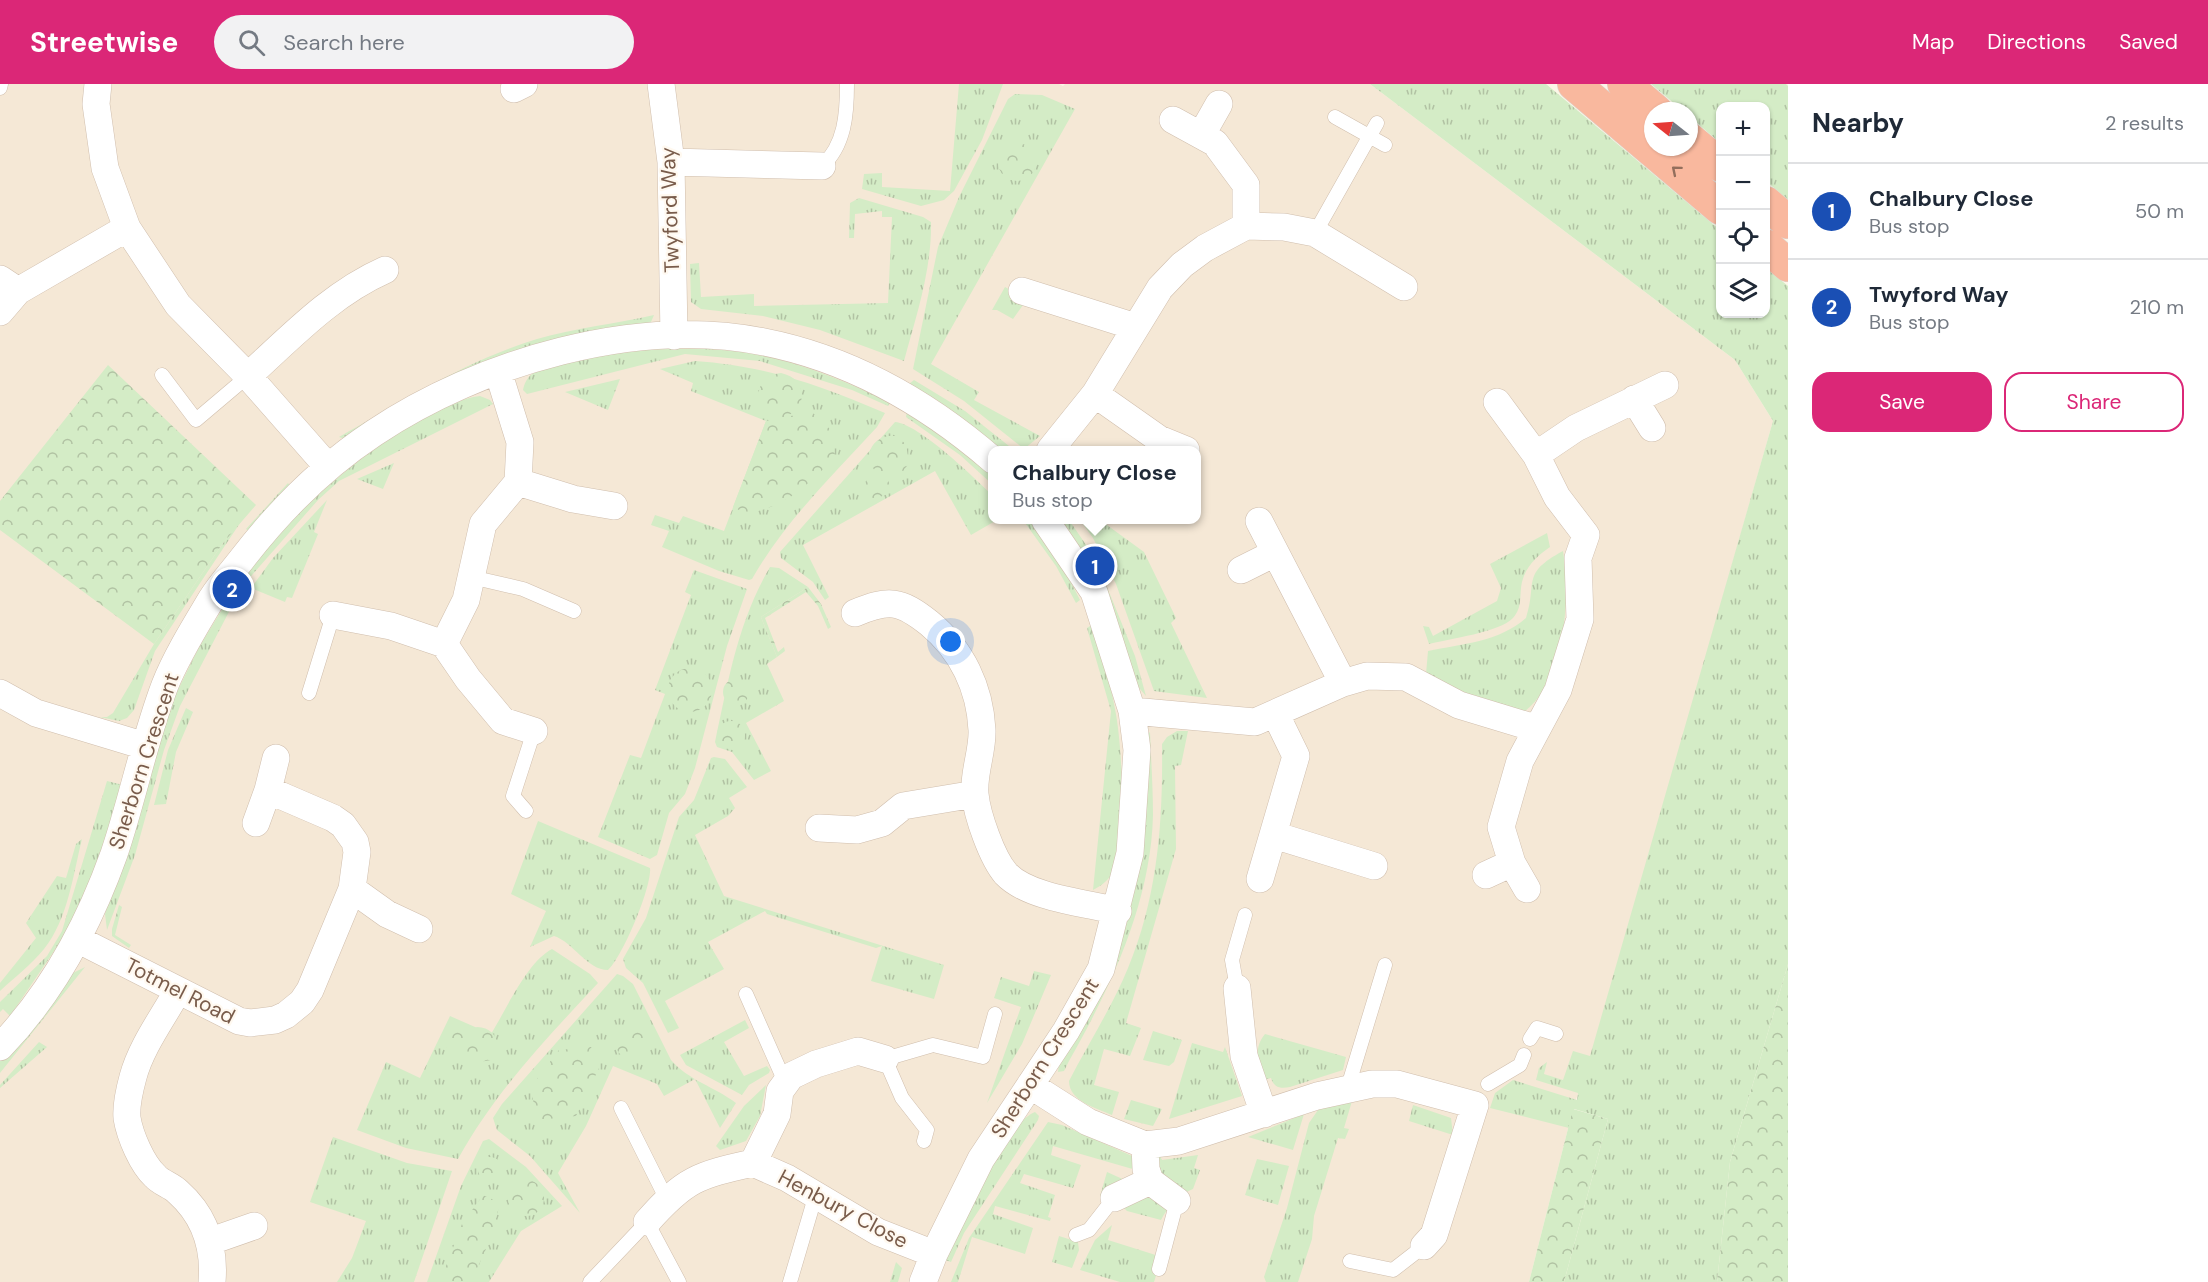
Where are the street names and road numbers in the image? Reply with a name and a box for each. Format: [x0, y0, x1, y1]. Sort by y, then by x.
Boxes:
street label: Twyford Way [654, 146, 686, 273]
street label: Sherborn Crescent [102, 669, 186, 853]
street label: Totmel Road [120, 951, 240, 1031]
street label: Sherborn Crescent [984, 973, 1106, 1143]
street label: Henbury Close [773, 1163, 913, 1255]

